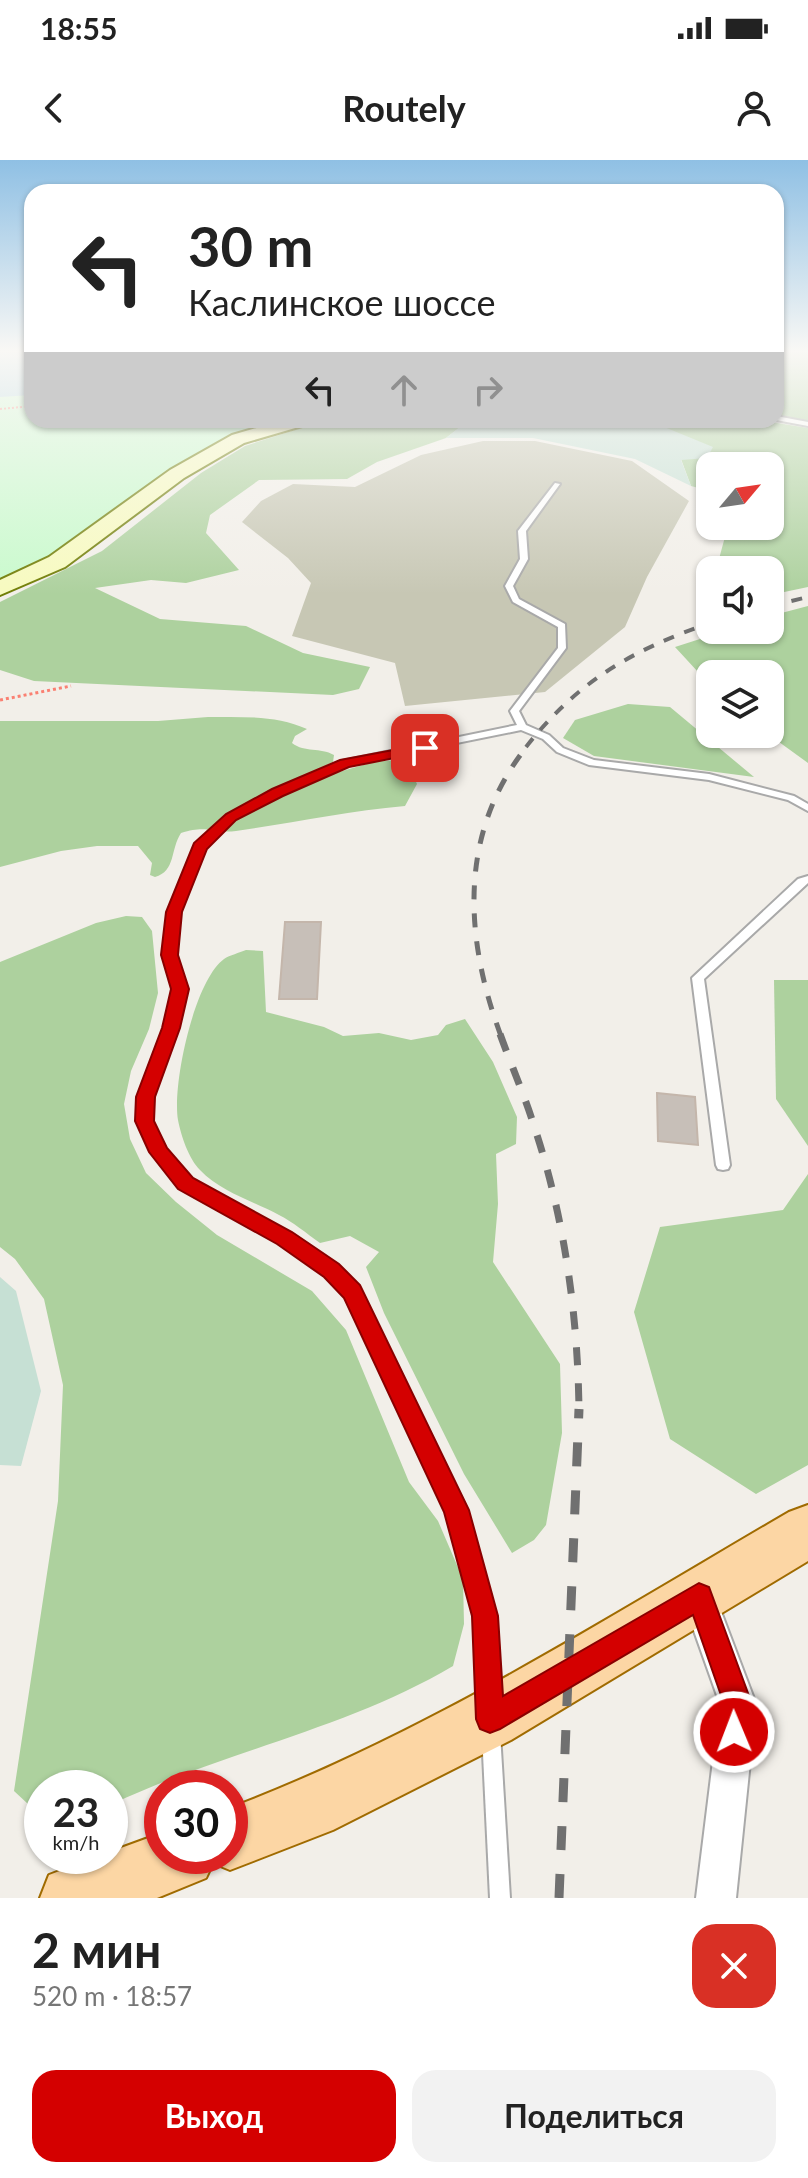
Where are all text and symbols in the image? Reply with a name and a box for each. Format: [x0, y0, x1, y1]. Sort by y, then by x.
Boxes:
text: 18:55 [40, 10, 117, 46]
icon: back [32, 86, 76, 130]
text: Routely [342, 86, 466, 130]
icon: person [732, 86, 776, 130]
text: 30 m [188, 212, 313, 279]
icon: left [56, 216, 160, 320]
text: Каслинское шоссе [188, 280, 496, 324]
icon: left [298, 368, 342, 412]
icon: ahead [382, 368, 426, 412]
icon: right [466, 368, 510, 412]
north arrow [696, 452, 784, 540]
map controls [696, 452, 784, 748]
button: sound [696, 556, 784, 644]
button: layers [696, 660, 784, 748]
pin [391, 714, 459, 782]
icon: arrive [403, 726, 447, 770]
position arrow [692, 1690, 776, 1774]
speed limit sign: 30 [144, 1770, 248, 1874]
text: 23 [53, 1788, 99, 1836]
text: km/h [53, 1830, 99, 1854]
text: 2 мин [32, 1921, 161, 1978]
button: close [692, 1924, 776, 2008]
text: 520 m · 18:57 [32, 1980, 192, 2012]
button: Выход [32, 2070, 396, 2162]
button: Поделиться [412, 2070, 776, 2162]

